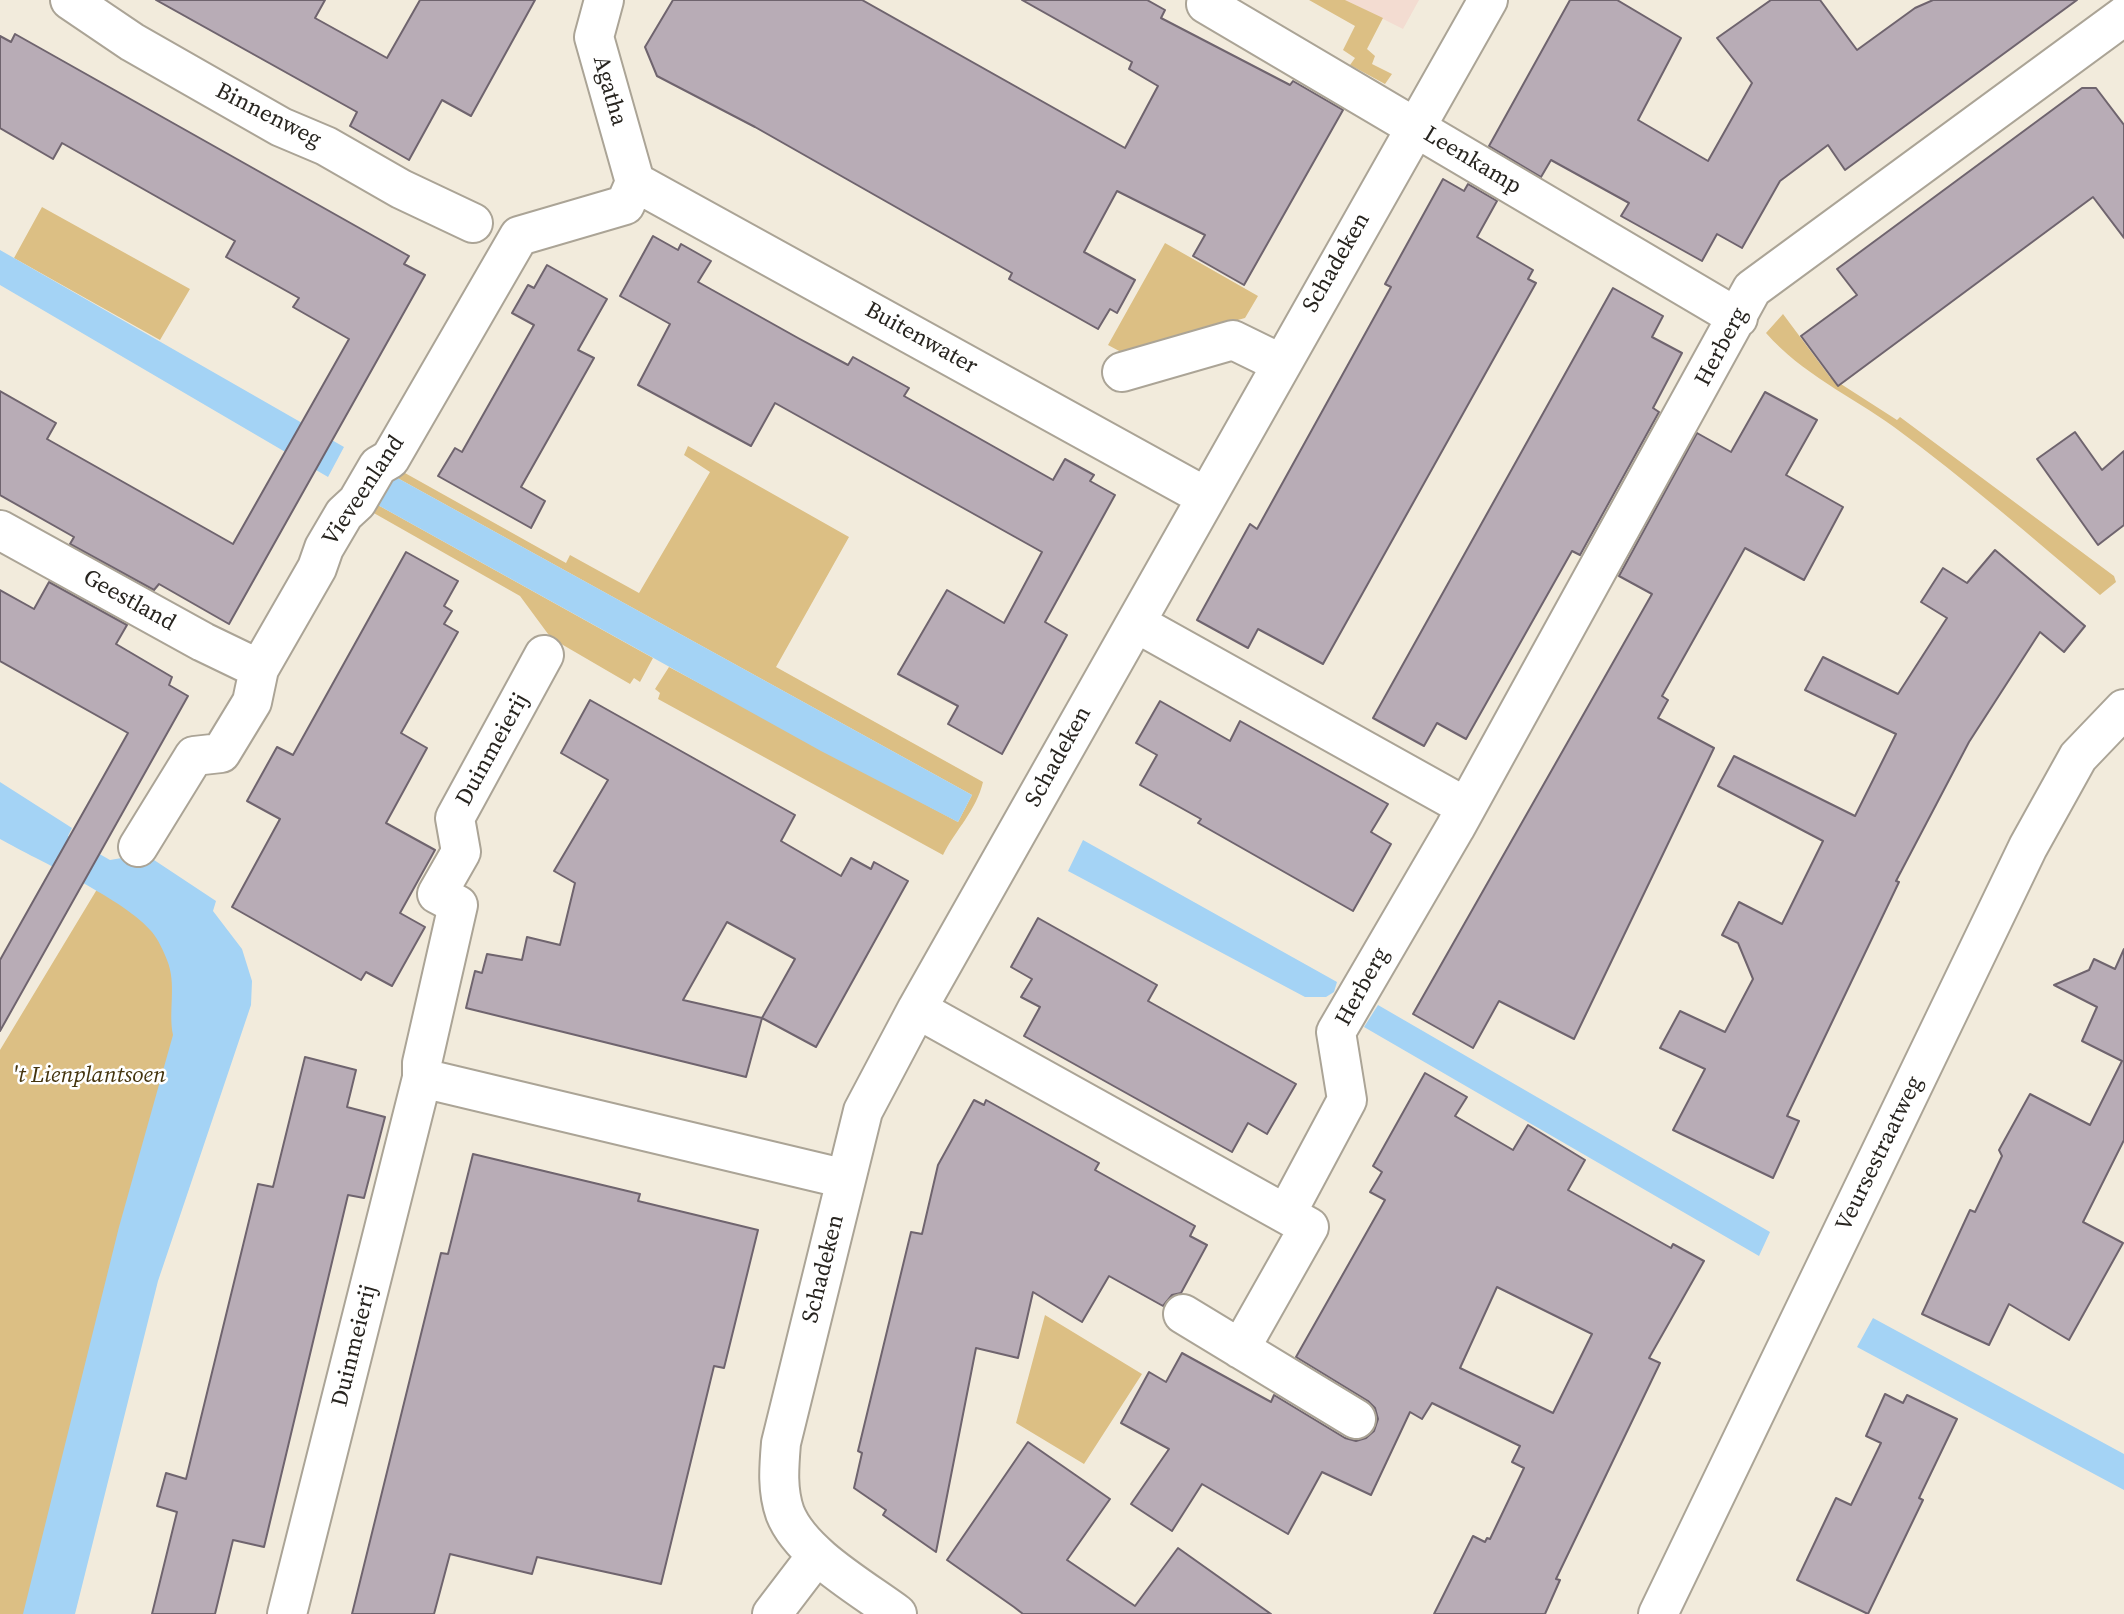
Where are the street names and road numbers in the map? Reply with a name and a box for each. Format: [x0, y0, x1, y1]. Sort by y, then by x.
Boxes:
street label: Agatha [586, 53, 632, 129]
street label: Binnenweg [211, 78, 325, 154]
street label: Leenkamp [1418, 121, 1526, 201]
street label: Schadeken [1297, 208, 1377, 318]
street label: Buitenwater [860, 297, 982, 381]
street label: Herberg [1690, 303, 1754, 391]
street label: Vieveenland [317, 431, 411, 551]
street label: Geestland [78, 564, 180, 638]
street label: Duinmeierij [451, 689, 535, 811]
street label: Schadeken [1020, 702, 1098, 812]
street label: Herberg [1330, 943, 1396, 1031]
street label: Veursestraatweg [1831, 1072, 1929, 1236]
street label: Schadeken [797, 1212, 851, 1326]
street label: Duinmeierij [327, 1282, 383, 1410]

